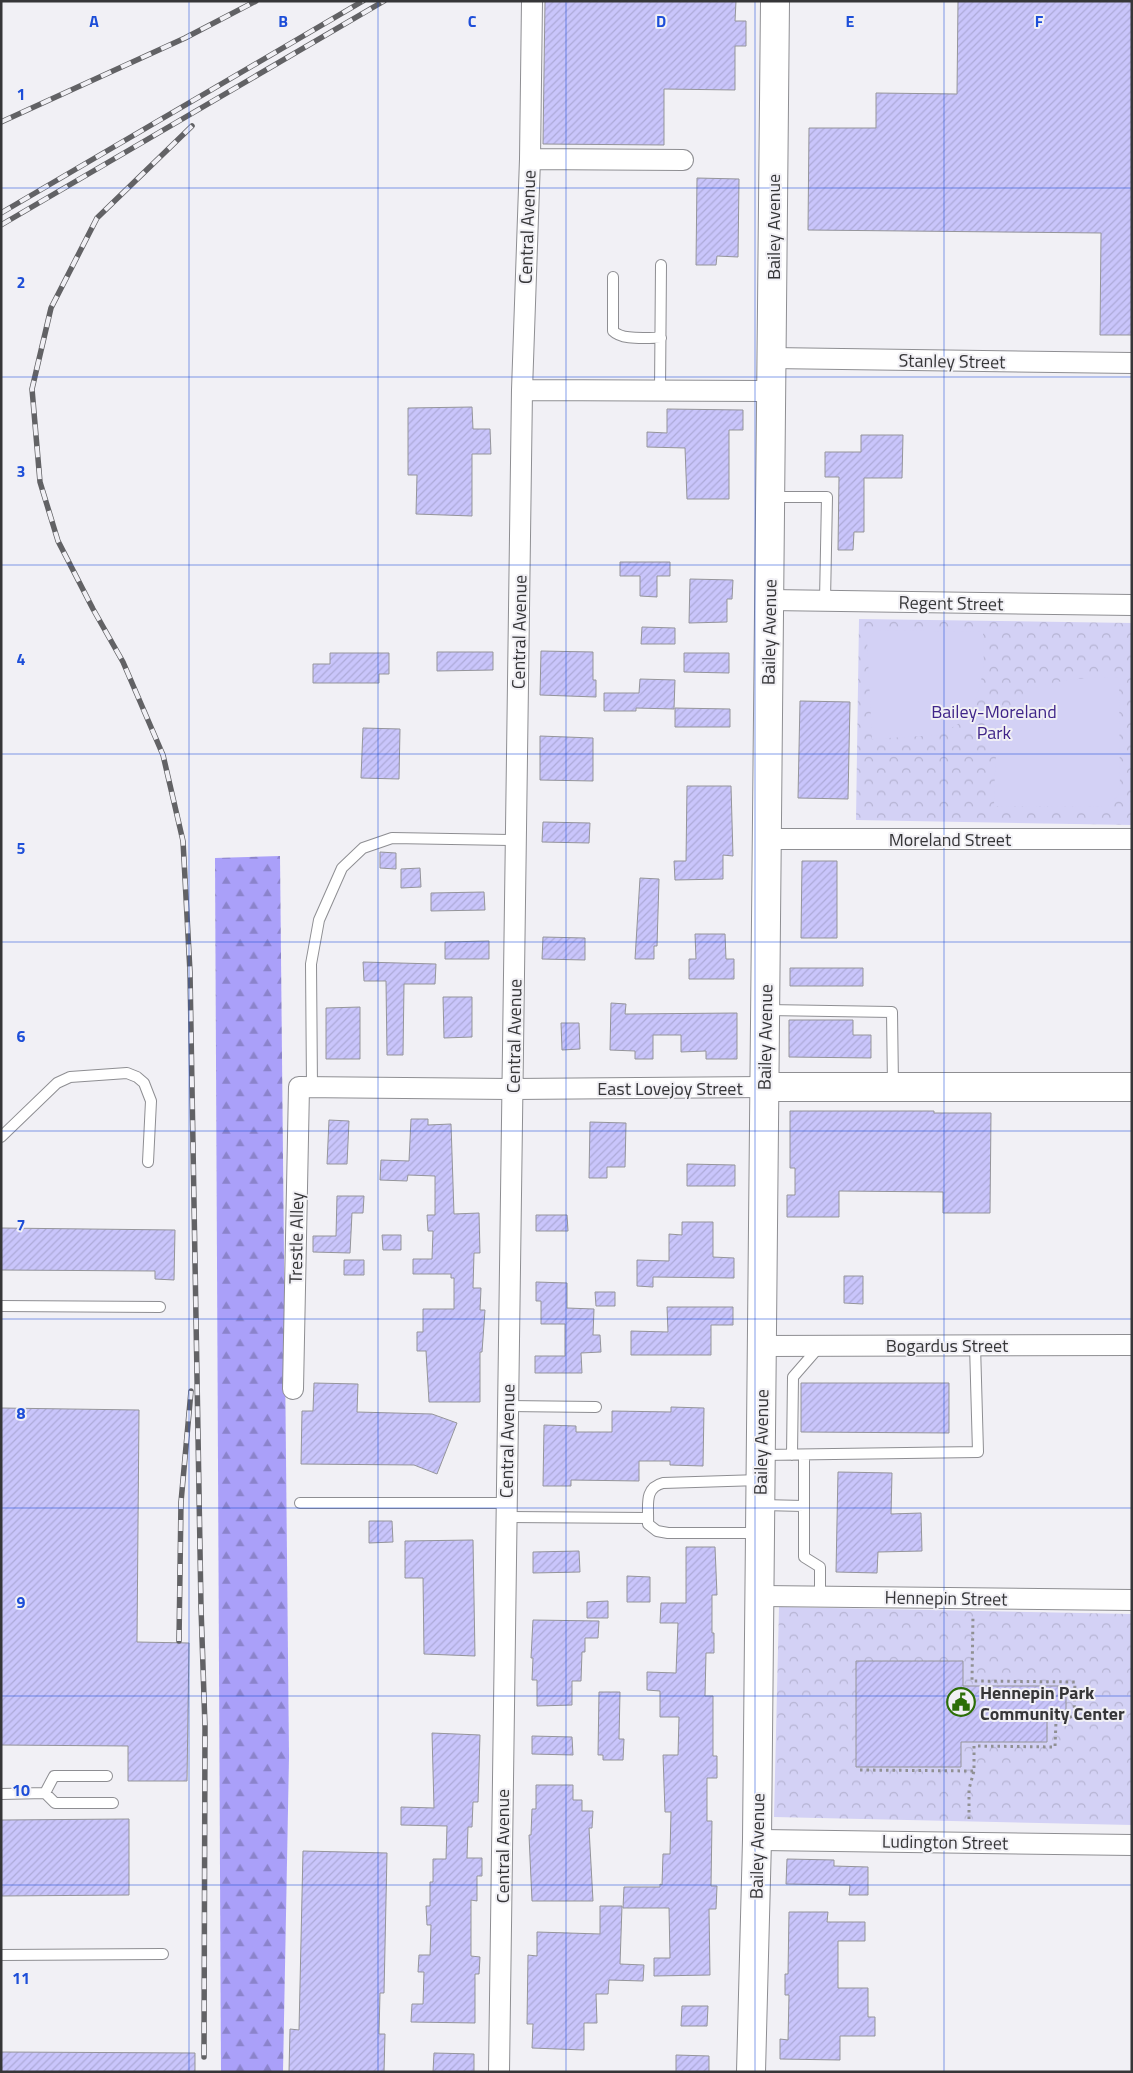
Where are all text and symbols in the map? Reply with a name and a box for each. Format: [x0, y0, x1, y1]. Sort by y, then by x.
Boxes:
text: A [89, 9, 99, 33]
text: B [278, 9, 288, 33]
text: C [468, 9, 477, 33]
text: D [656, 9, 666, 33]
text: E [846, 9, 855, 33]
text: F [1035, 9, 1044, 33]
text: 1 [17, 82, 25, 106]
street label: Central Avenue [512, 169, 542, 285]
street label: Bailey Avenue [760, 174, 787, 280]
text: 2 [17, 270, 25, 294]
street label: Stanley Street [898, 347, 1006, 375]
text: 3 [17, 459, 25, 483]
street label: Central Avenue [505, 575, 533, 689]
street label: Bailey Avenue [755, 579, 783, 685]
street label: Regent Street [898, 589, 1004, 617]
text: 4 [17, 647, 26, 671]
park label: Bailey-Moreland Park [931, 698, 1057, 746]
street label: Moreland Street [889, 826, 1012, 853]
text: 5 [17, 836, 26, 860]
street label: Central Avenue [500, 979, 528, 1093]
street label: Bailey Avenue [751, 984, 779, 1090]
text: 6 [17, 1024, 26, 1048]
street label: East Lovejoy Street [597, 1075, 743, 1102]
street label: Trestle Alley [282, 1192, 310, 1284]
text: 7 [17, 1213, 25, 1237]
street label: Bogardus Street [886, 1332, 1009, 1359]
street label: Central Avenue [493, 1384, 521, 1498]
street label: Bailey Avenue [747, 1389, 775, 1495]
text: 8 [17, 1401, 26, 1425]
street label: Hennepin Street [884, 1583, 1008, 1613]
text: 9 [17, 1590, 26, 1614]
place label: Hennepin Park Community Center [980, 1679, 1125, 1727]
public building icon: Hennepin Park Community Center [946, 1687, 976, 1717]
text: 10 [12, 1778, 30, 1802]
street label: Central Avenue [489, 1789, 516, 1903]
street label: Bailey Avenue [743, 1793, 771, 1899]
street label: Ludington Street [882, 1827, 1009, 1857]
text: 11 [12, 1966, 30, 1990]

